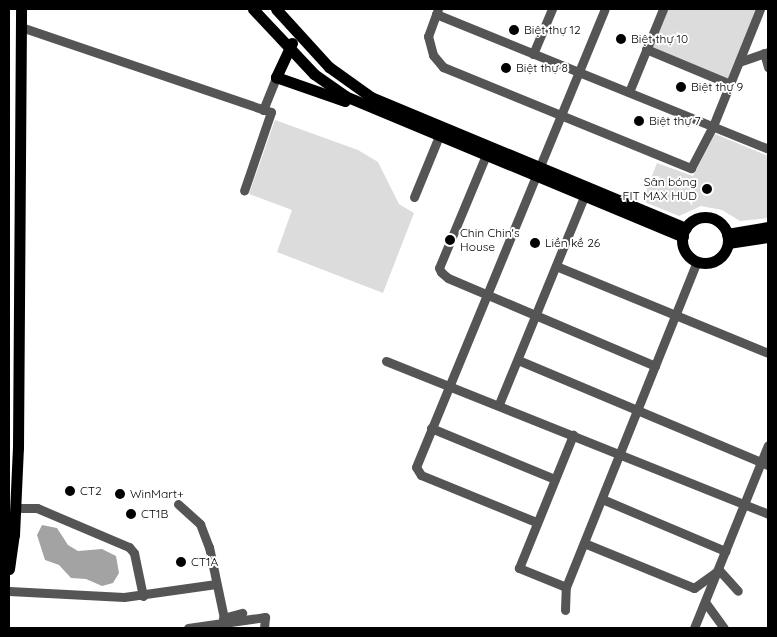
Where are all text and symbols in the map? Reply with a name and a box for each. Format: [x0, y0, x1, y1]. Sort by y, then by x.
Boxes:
place label: Biệt thự 12 [524, 23, 581, 37]
marker: Biệt thự 12 [508, 24, 520, 36]
place label: Biệt thự 10 [631, 32, 688, 46]
marker: Biệt thự 10 [615, 33, 627, 45]
place label: Biệt thự 8 [516, 61, 568, 75]
marker: Biệt thự 8 [500, 62, 512, 74]
place label: Biệt thự 9 [691, 80, 743, 94]
marker: Biệt thự 9 [675, 81, 687, 93]
place label: Biệt thự 7 [649, 114, 701, 128]
marker: Biệt thự 7 [633, 115, 645, 127]
place label: Sân bóng FIT MAX HUD [623, 175, 697, 203]
marker: Sân bóng FIT MAX HUD [701, 183, 713, 195]
place label: Chin Chin's House [460, 226, 520, 254]
marker: Chin Chin's House [444, 234, 456, 246]
place label: Liền kề 26 [545, 236, 600, 250]
marker: Liền kề 26 [529, 237, 541, 249]
place label: CT2 [80, 484, 102, 498]
marker: CT2 [64, 485, 76, 497]
place label: WinMart+ [130, 487, 184, 501]
marker: WinMart+ [114, 488, 126, 500]
place label: CT1B [141, 507, 168, 521]
marker: CT1B [125, 508, 137, 520]
place label: CT1A [191, 555, 218, 569]
marker: CT1A [175, 556, 187, 568]

